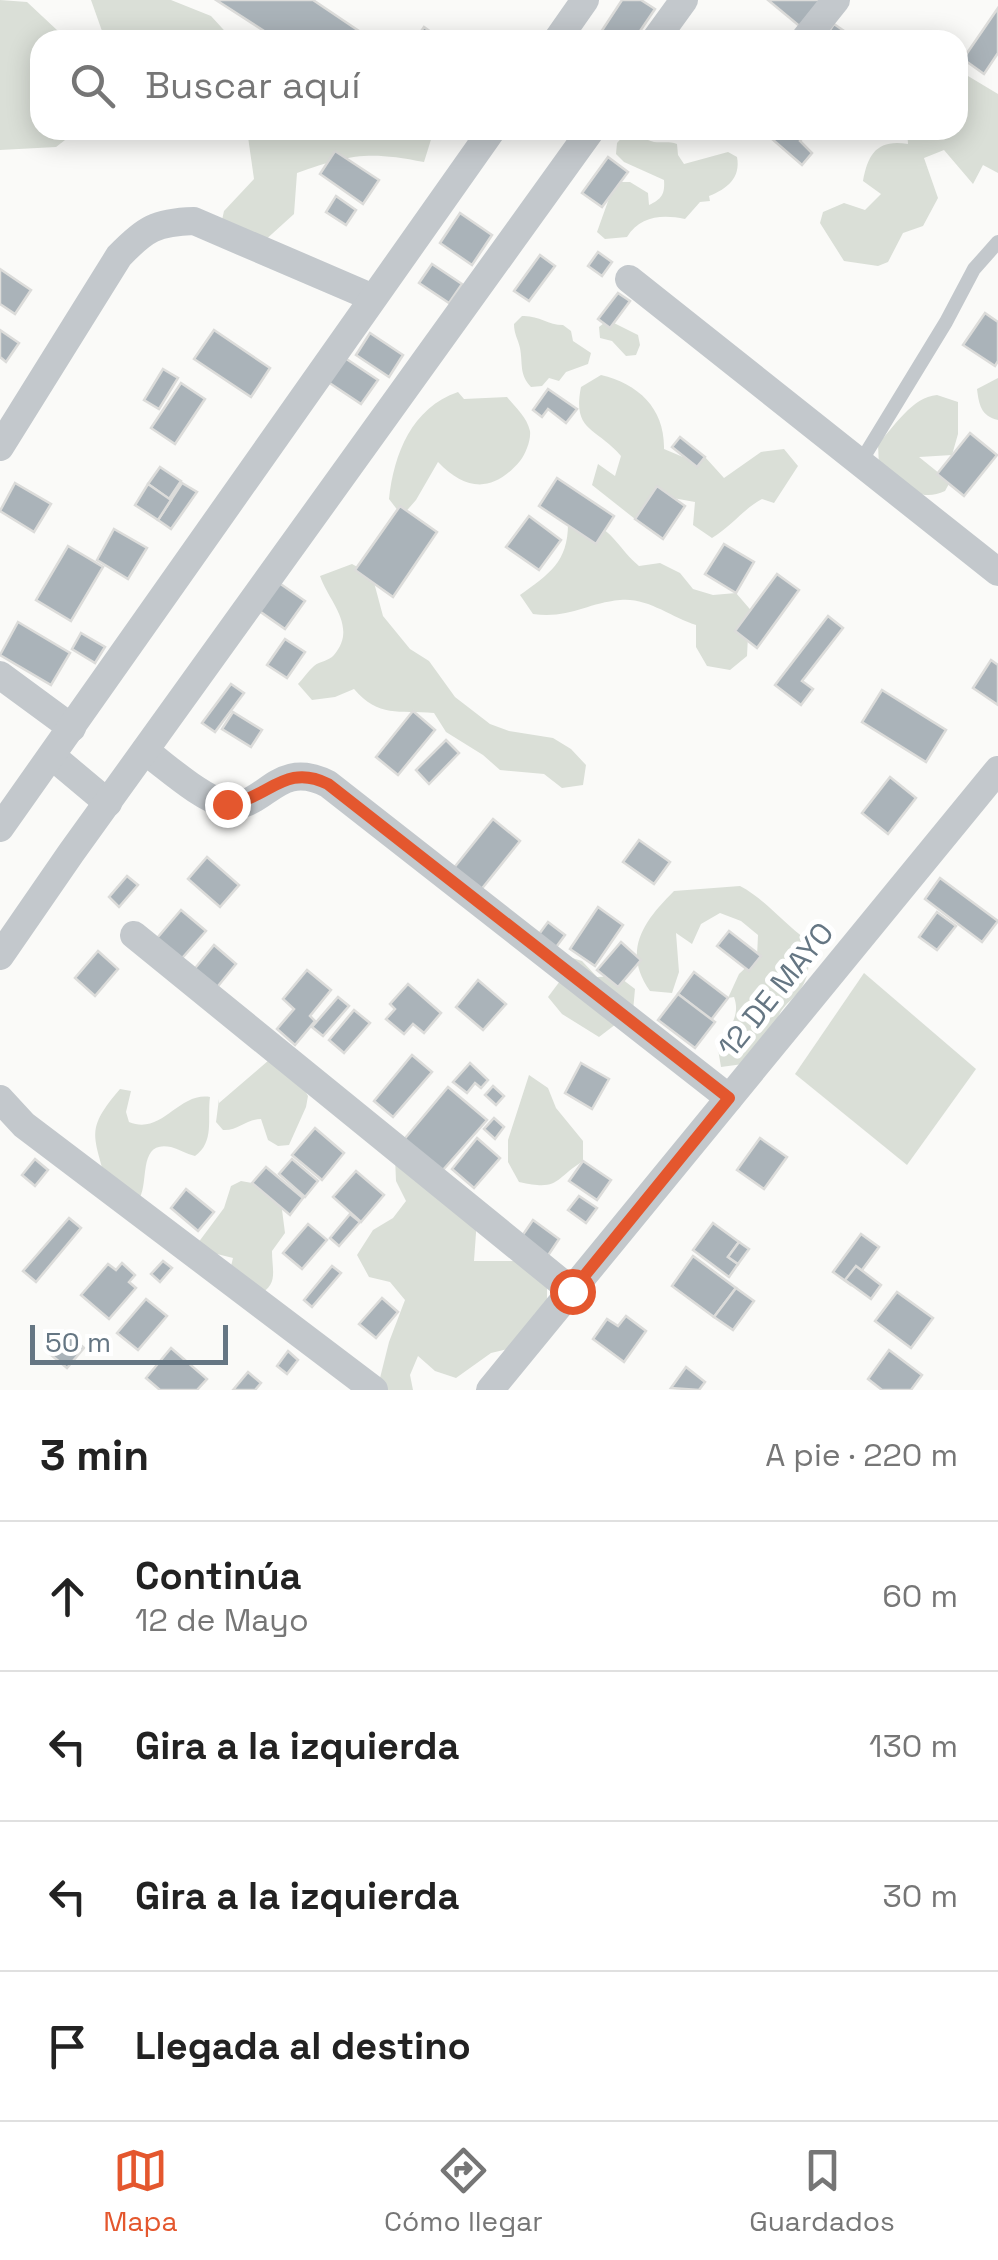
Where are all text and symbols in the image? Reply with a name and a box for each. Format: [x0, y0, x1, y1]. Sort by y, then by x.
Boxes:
search box [30, 30, 968, 140]
icon: search [65, 58, 120, 113]
text: Buscar aquí [145, 61, 360, 109]
route end [205, 782, 251, 828]
street label: 12 DE MAYO [709, 914, 842, 1065]
route start [550, 1269, 596, 1315]
scale bar [30, 1320, 228, 1364]
text: 50 m [45, 1324, 111, 1360]
text: 3 min [40, 1429, 149, 1482]
text: A pie · 220 m [765, 1435, 958, 1475]
text: Continúa [135, 1552, 302, 1600]
icon: ahead [40, 1569, 95, 1624]
text: 60 m [882, 1576, 958, 1616]
text: 12 de Mayo [135, 1600, 309, 1640]
icon: left [40, 1719, 95, 1774]
text: Gira a la izquierda [135, 1722, 460, 1770]
text: 130 m [869, 1726, 958, 1766]
icon: left [40, 1869, 95, 1924]
text: Gira a la izquierda [135, 1872, 460, 1920]
text: 30 m [882, 1876, 958, 1916]
icon: arrive [40, 2019, 95, 2074]
text: Llegada al destino [135, 2022, 471, 2070]
tab: Mapa [103, 2143, 178, 2239]
tab: Cómo llegar [384, 2143, 543, 2239]
tab: Guardados [749, 2143, 895, 2239]

